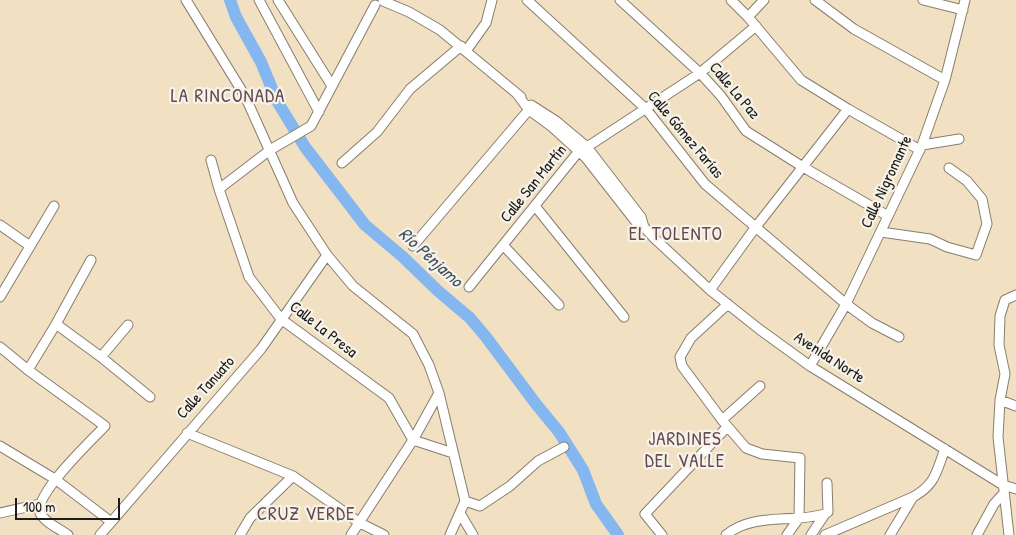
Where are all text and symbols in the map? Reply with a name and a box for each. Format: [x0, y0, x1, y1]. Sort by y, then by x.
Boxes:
street label: Calle La Paz [705, 59, 763, 123]
district label: LA RINCONADA [169, 86, 287, 108]
street label: Calle Gómez Farías [643, 87, 727, 183]
street label: Calle Nigromante [857, 133, 917, 231]
street label: Calle San Martín [497, 141, 571, 227]
water label: Río Pénjamo [394, 224, 466, 292]
district label: EL TOLENTO [628, 224, 724, 246]
street label: Calle La Presa [285, 298, 361, 362]
street label: Avenida Norte [790, 328, 868, 388]
street label: Calle Tanuato [173, 353, 239, 423]
district label: JARDINES DEL VALLE [644, 429, 726, 473]
scale bar [18, 488, 122, 520]
text: 100 m [23, 496, 56, 517]
district label: CRUZ VERDE [255, 504, 357, 526]

